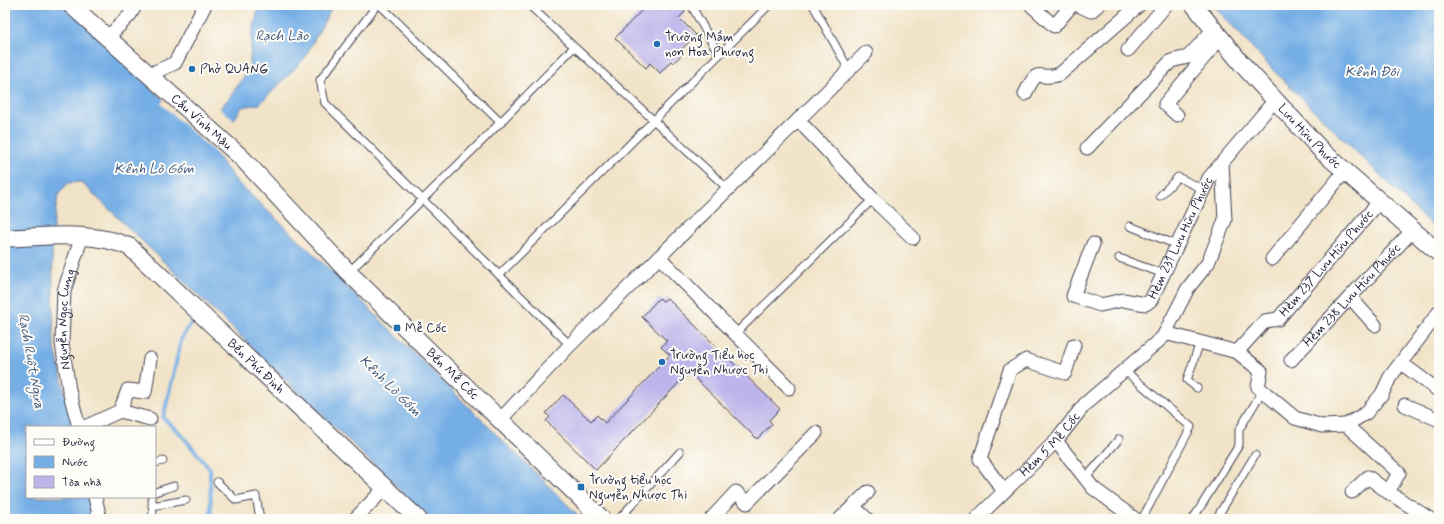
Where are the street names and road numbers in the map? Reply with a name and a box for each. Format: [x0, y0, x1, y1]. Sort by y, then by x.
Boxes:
street label: Cầu Vĩnh Mậu [167, 90, 236, 154]
street label: Lưu Hữu Phước [1274, 100, 1345, 172]
street label: Hẻm 231 Lưu Hữu Phước [1144, 174, 1217, 302]
street label: Hẻm 237 Lưu Hữu Phước [1275, 206, 1377, 320]
street label: Hẻm 238 Lưu Hữu Phước [1299, 240, 1404, 350]
street label: Nguyễn Ngọc Cung [53, 266, 79, 371]
street label: Bến Phú Định [224, 335, 289, 398]
street label: Bến Mễ Cốc [423, 344, 483, 403]
street label: Hẻm 5 Mễ Cốc [1016, 409, 1084, 480]

